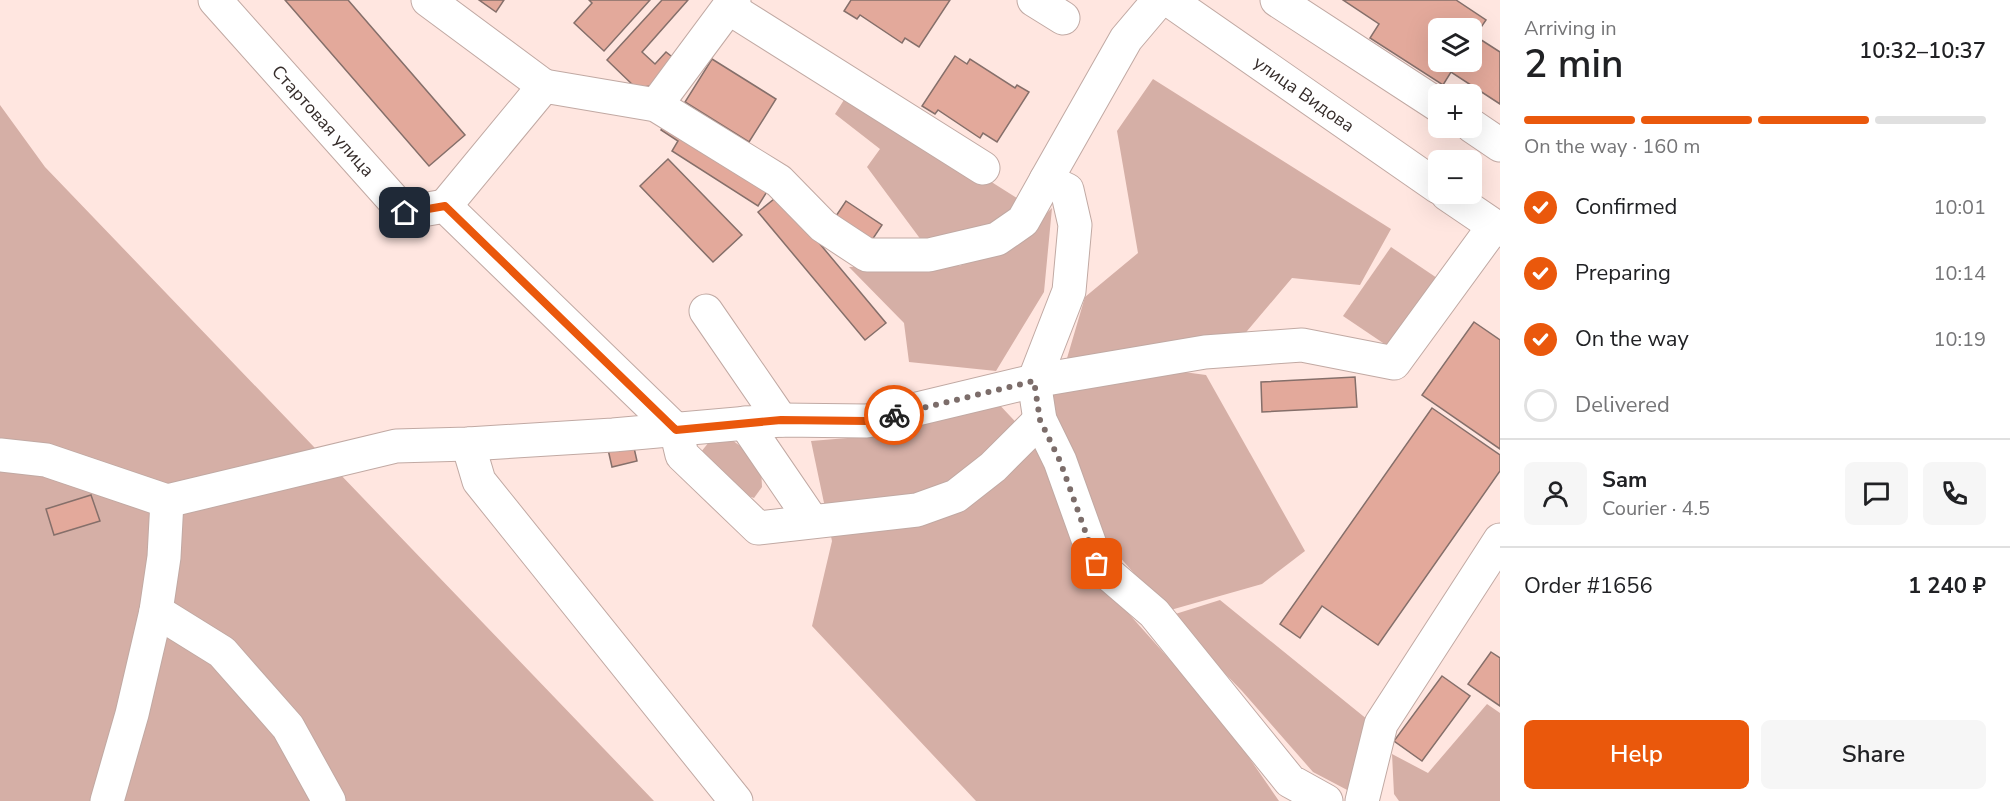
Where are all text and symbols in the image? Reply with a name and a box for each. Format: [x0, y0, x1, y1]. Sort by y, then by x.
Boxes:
text: Arriving in [1524, 15, 1617, 42]
map controls [1428, 18, 1482, 204]
button: layers [1428, 18, 1482, 72]
text: 10:32–10:37 [1859, 36, 1986, 66]
text: 2 min [1524, 38, 1623, 91]
street label: улица Видова [1249, 50, 1359, 138]
street label: Стартовая улица [266, 60, 380, 182]
button: + [1428, 84, 1482, 138]
text: On the way · 160 m [1524, 133, 1700, 160]
button: − [1428, 150, 1482, 204]
pin [379, 187, 430, 238]
icon: check [1524, 191, 1557, 224]
text: Confirmed [1575, 192, 1677, 222]
text: 10:01 [1933, 194, 1986, 221]
icon: home [388, 196, 421, 229]
icon: check [1524, 257, 1557, 290]
text: Preparing [1575, 258, 1671, 288]
text: 10:14 [1933, 260, 1986, 287]
icon: check [1524, 323, 1557, 356]
text: On the way [1575, 324, 1689, 354]
text: 10:19 [1933, 326, 1986, 353]
courier [864, 385, 924, 445]
text: Delivered [1575, 390, 1670, 420]
icon: bike [878, 399, 911, 432]
button: person [1524, 462, 1587, 525]
button: chat [1845, 462, 1908, 525]
button: phone [1923, 462, 1986, 525]
text: Sam [1602, 465, 1647, 495]
text: Courier · 4.5 [1602, 495, 1710, 522]
pin [1071, 538, 1122, 589]
icon: bag [1080, 547, 1113, 580]
text: Order #1656 [1524, 571, 1653, 601]
text: 1 240 ₽ [1908, 571, 1986, 601]
button: Help [1524, 720, 1749, 789]
button: Share [1761, 720, 1986, 789]

